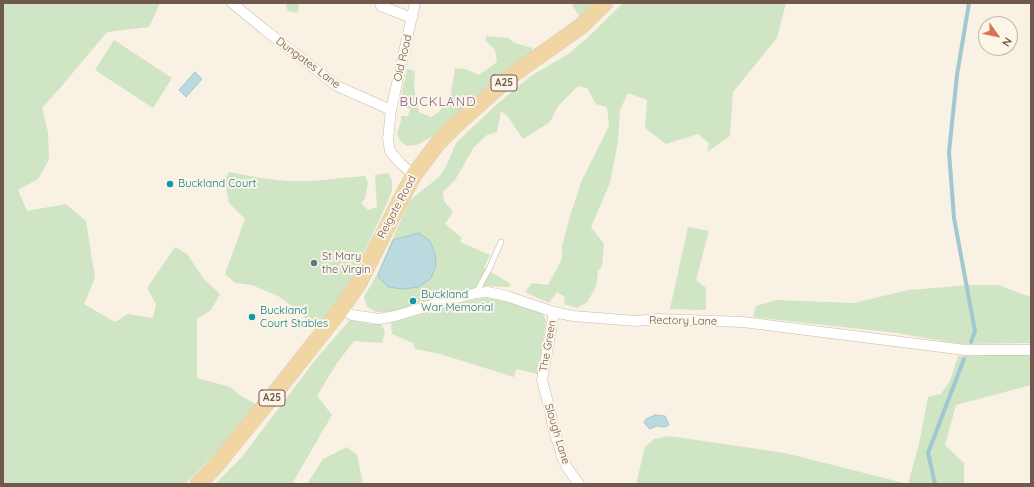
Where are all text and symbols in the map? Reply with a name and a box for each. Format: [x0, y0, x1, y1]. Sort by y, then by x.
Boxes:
north arrow [978, 16, 1018, 56]
street label: Old Road [391, 33, 415, 83]
street label: Dungates Lane [273, 35, 343, 91]
text: N [999, 35, 1015, 49]
road number: A25 [491, 75, 517, 91]
district label: BUCKLAND [399, 94, 477, 110]
street label: Reigate Road [375, 173, 419, 241]
place label: Buckland Court [178, 177, 256, 191]
marker: Buckland Court [165, 179, 175, 189]
place label: St Mary the Virgin [322, 250, 371, 276]
marker: St Mary the Virgin [309, 258, 319, 268]
place label: Buckland War Memorial [421, 288, 493, 314]
marker: Buckland War Memorial [408, 296, 418, 306]
place label: Buckland Court Stables [260, 304, 328, 330]
marker: Buckland Court Stables [247, 312, 257, 322]
street label: Rectory Lane [649, 314, 717, 328]
street label: The Green [537, 319, 559, 373]
road number: A25 [259, 390, 285, 406]
street label: Slough Lane [542, 402, 572, 466]

